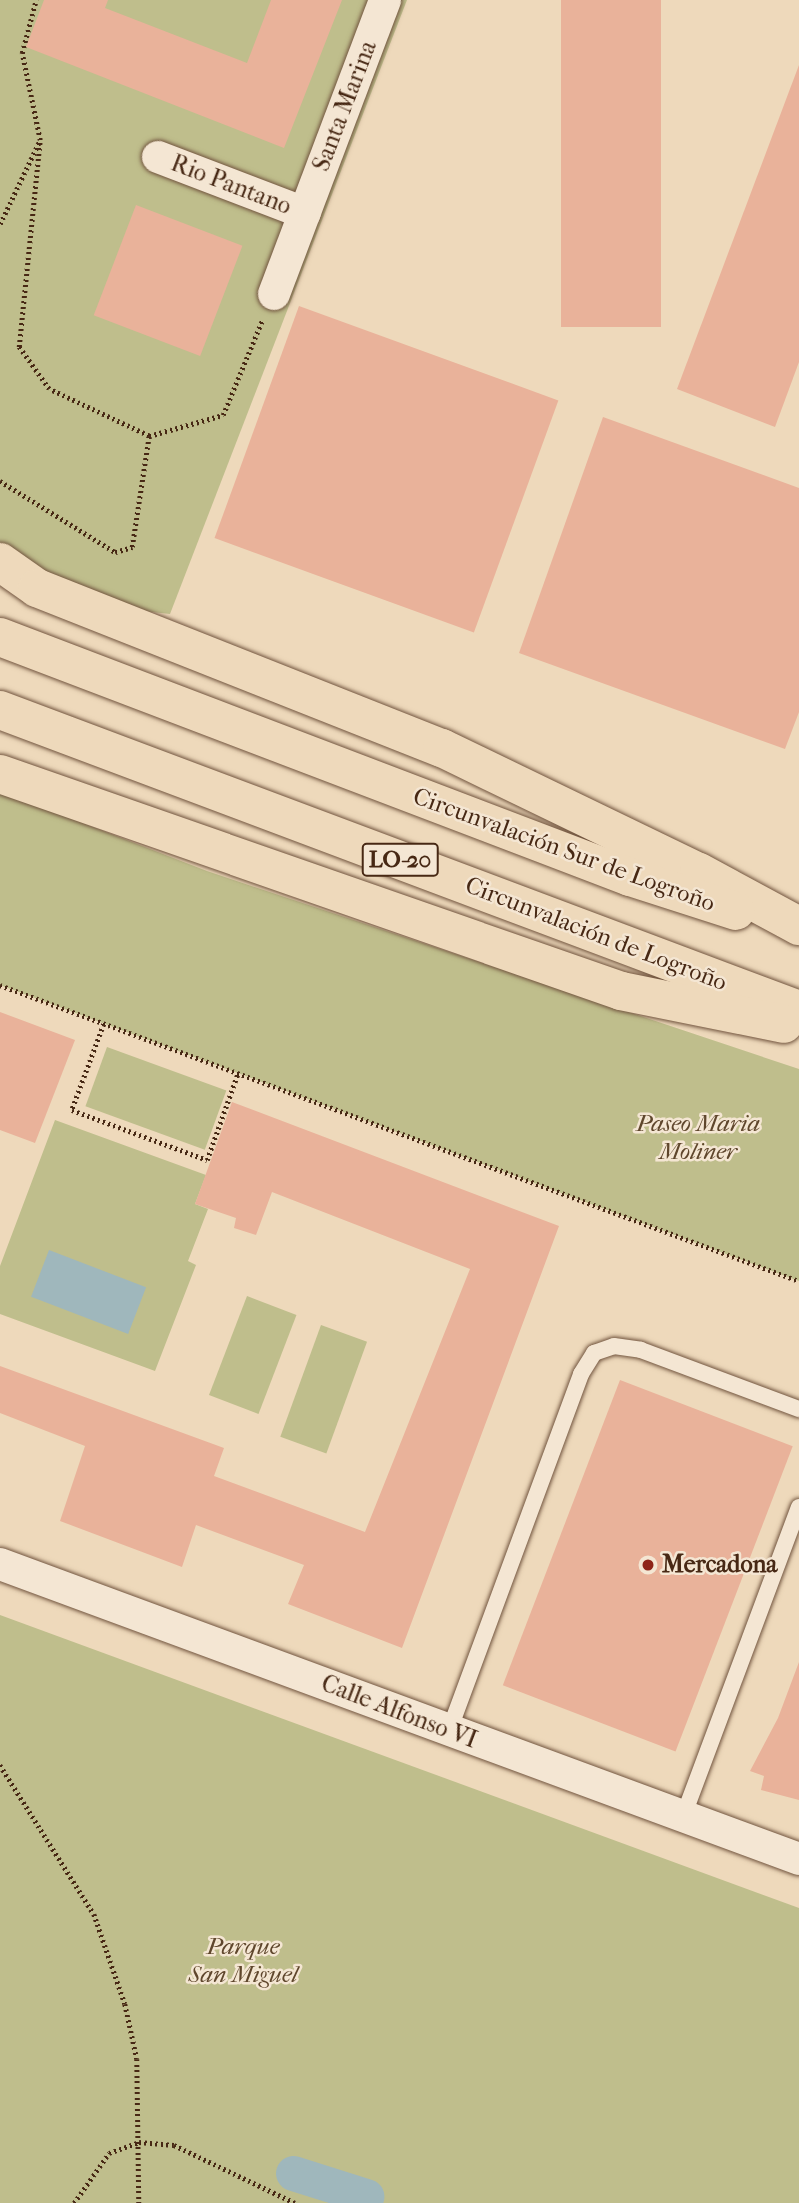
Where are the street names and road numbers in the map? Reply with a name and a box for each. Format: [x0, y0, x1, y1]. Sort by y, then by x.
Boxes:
street label: Santa Marina [307, 37, 383, 175]
street label: Rio Pantano [167, 149, 295, 221]
street label: Circunvalación Sur de Logroño [409, 782, 719, 918]
road number: LO-20 [362, 840, 438, 880]
street label: Circunvalación de Logroño [461, 871, 731, 997]
street label: Calle Alfonso VI [317, 1669, 481, 1755]

